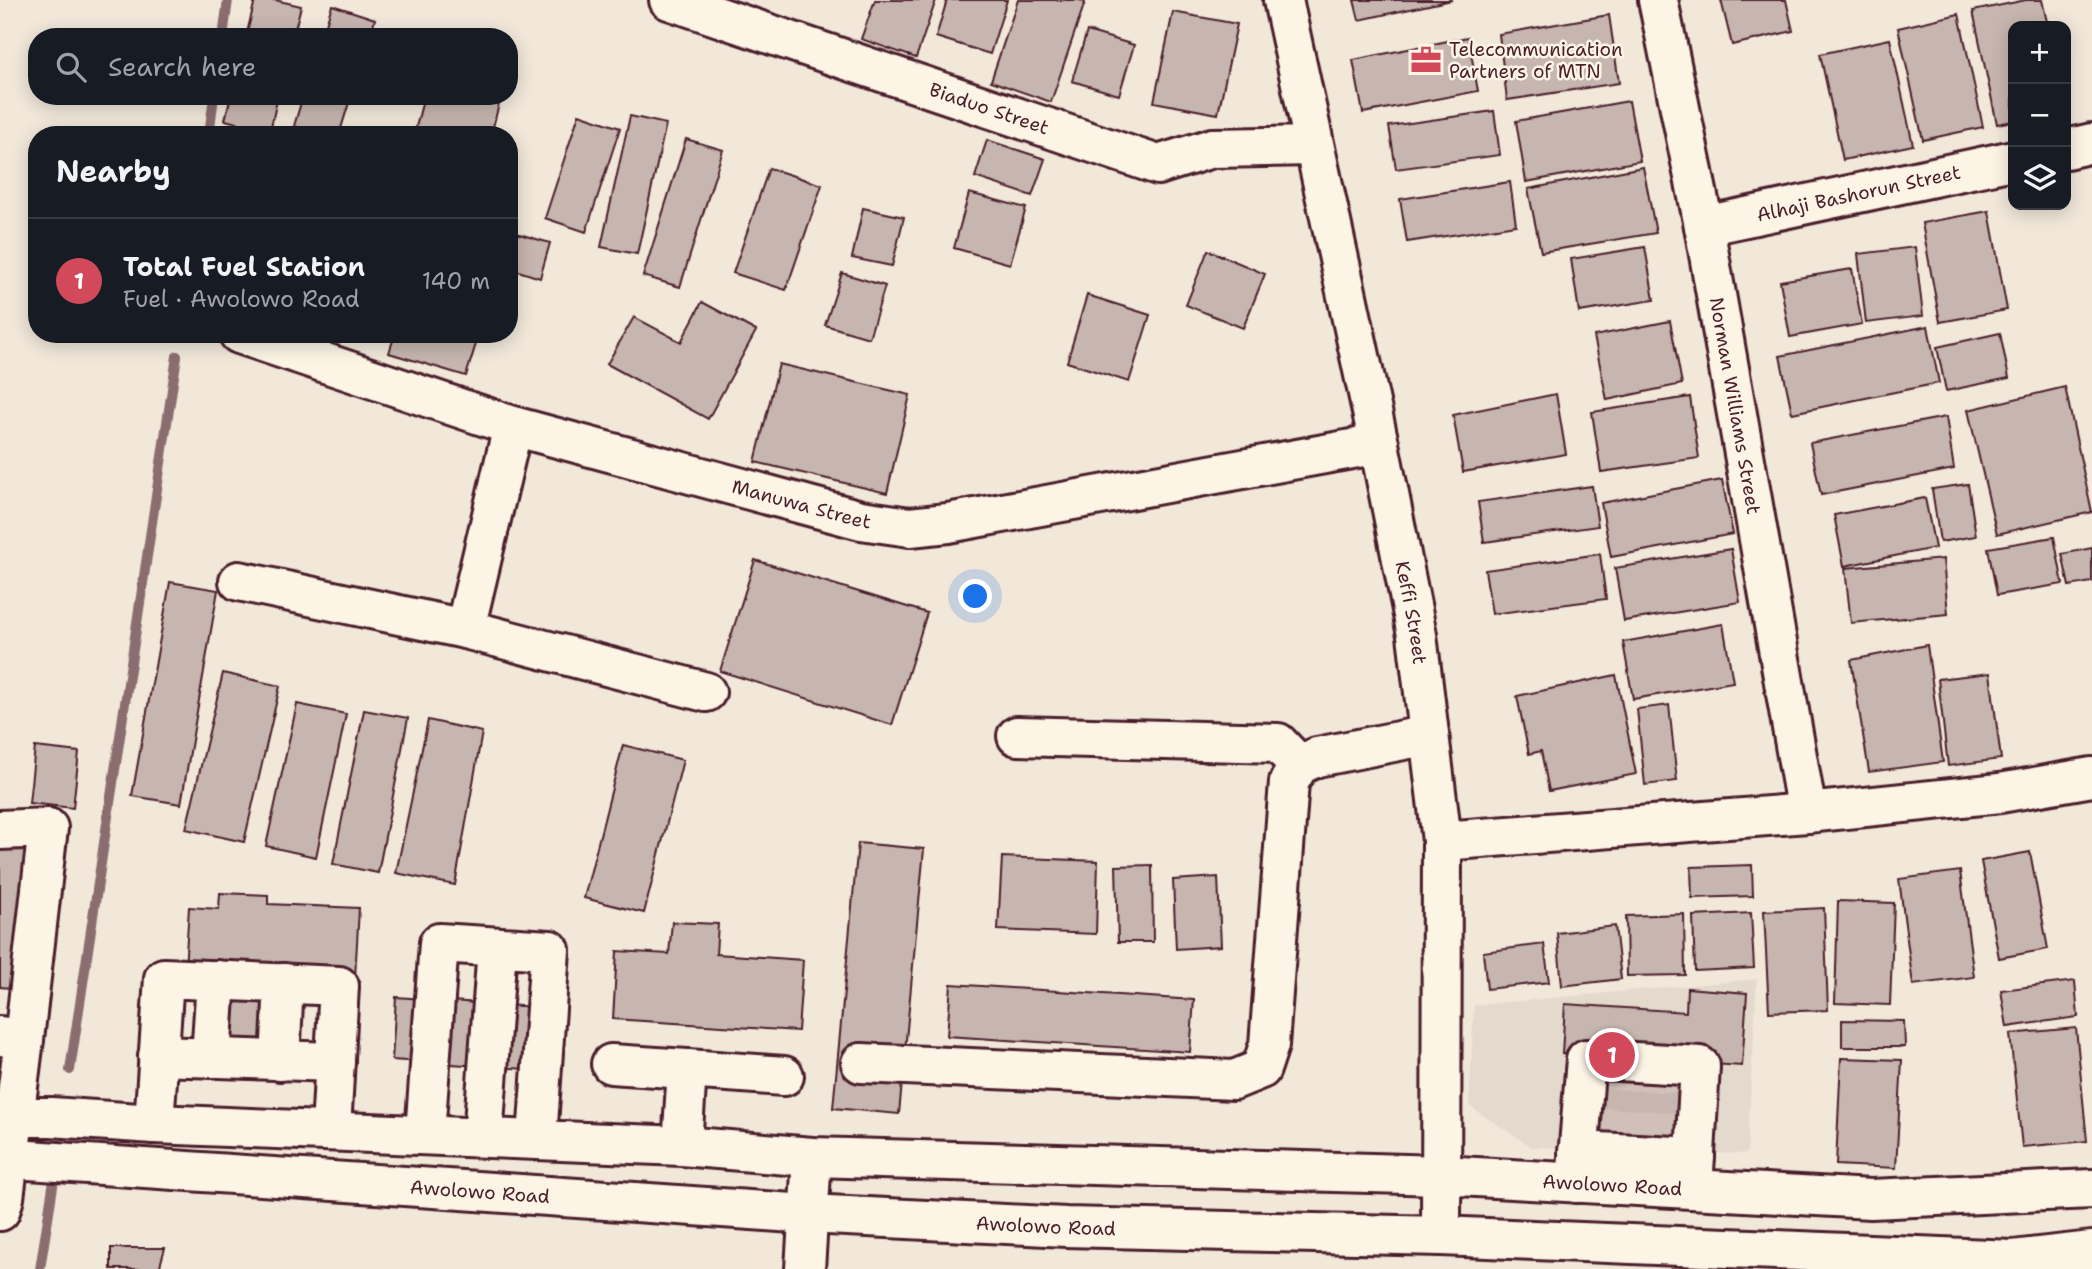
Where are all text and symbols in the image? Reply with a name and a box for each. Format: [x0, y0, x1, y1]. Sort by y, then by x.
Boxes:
map controls [2008, 21, 2071, 210]
button: + [2008, 21, 2071, 84]
search box [28, 28, 518, 105]
place label: Telecommunication Partners of MTN [1449, 37, 1623, 84]
office icon: Telecommunication Partners of MTN [1409, 43, 1443, 77]
icon: search [52, 48, 90, 86]
text: Search here [108, 49, 257, 84]
street label: Biaduo Street [926, 77, 1052, 140]
button: − [2008, 84, 2071, 147]
button: layers [2008, 147, 2071, 210]
text: Nearby [56, 151, 171, 192]
street label: Alhaji Bashorun Street [1754, 160, 1963, 227]
text: Total Fuel Station [123, 249, 365, 284]
text: 1 [74, 266, 84, 296]
text: 140 m [422, 266, 490, 296]
text: Fuel · Awolowo Road [123, 284, 360, 314]
street label: Norman Williams Street [1704, 295, 1766, 516]
street label: Manuwa Street [729, 474, 873, 534]
street label: Keffi Street [1390, 559, 1432, 666]
your location [958, 579, 992, 613]
pin: 1 [1589, 1029, 1635, 1081]
street label: Awolowo Road [1542, 1169, 1683, 1201]
street label: Awolowo Road [409, 1174, 551, 1209]
street label: Awolowo Road [975, 1210, 1116, 1241]

